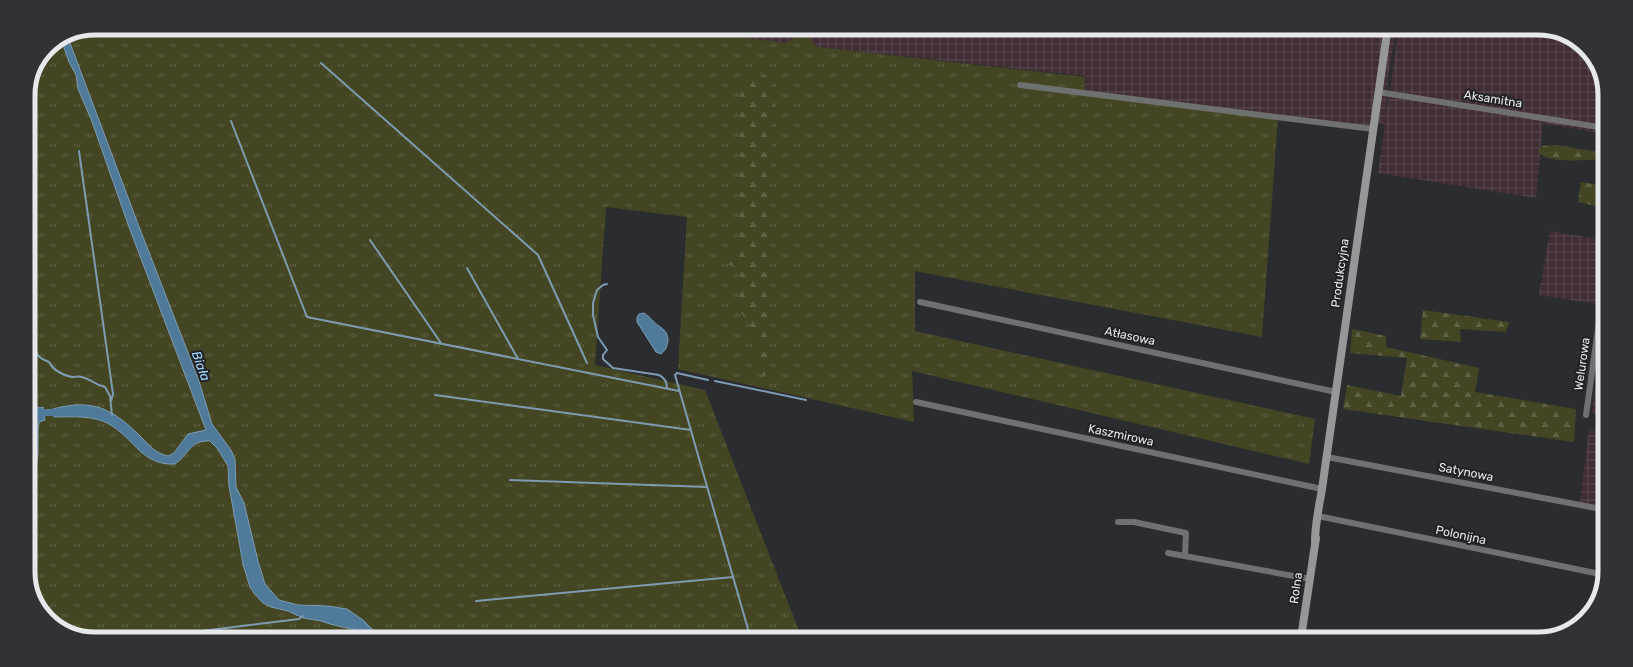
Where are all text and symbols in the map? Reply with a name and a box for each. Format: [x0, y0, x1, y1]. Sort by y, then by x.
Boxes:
street label: Aksamitna [1463, 87, 1523, 111]
street label: Produkcyjna [1328, 238, 1352, 308]
street label: Atłasowa [1103, 324, 1157, 348]
street label: Welurowa [1571, 337, 1593, 391]
water label: Biała [189, 349, 213, 383]
street label: Kaszmirowa [1087, 421, 1155, 449]
street label: Satynowa [1437, 460, 1495, 484]
street label: Polonijna [1434, 523, 1488, 547]
street label: Rolna [1287, 571, 1305, 605]

